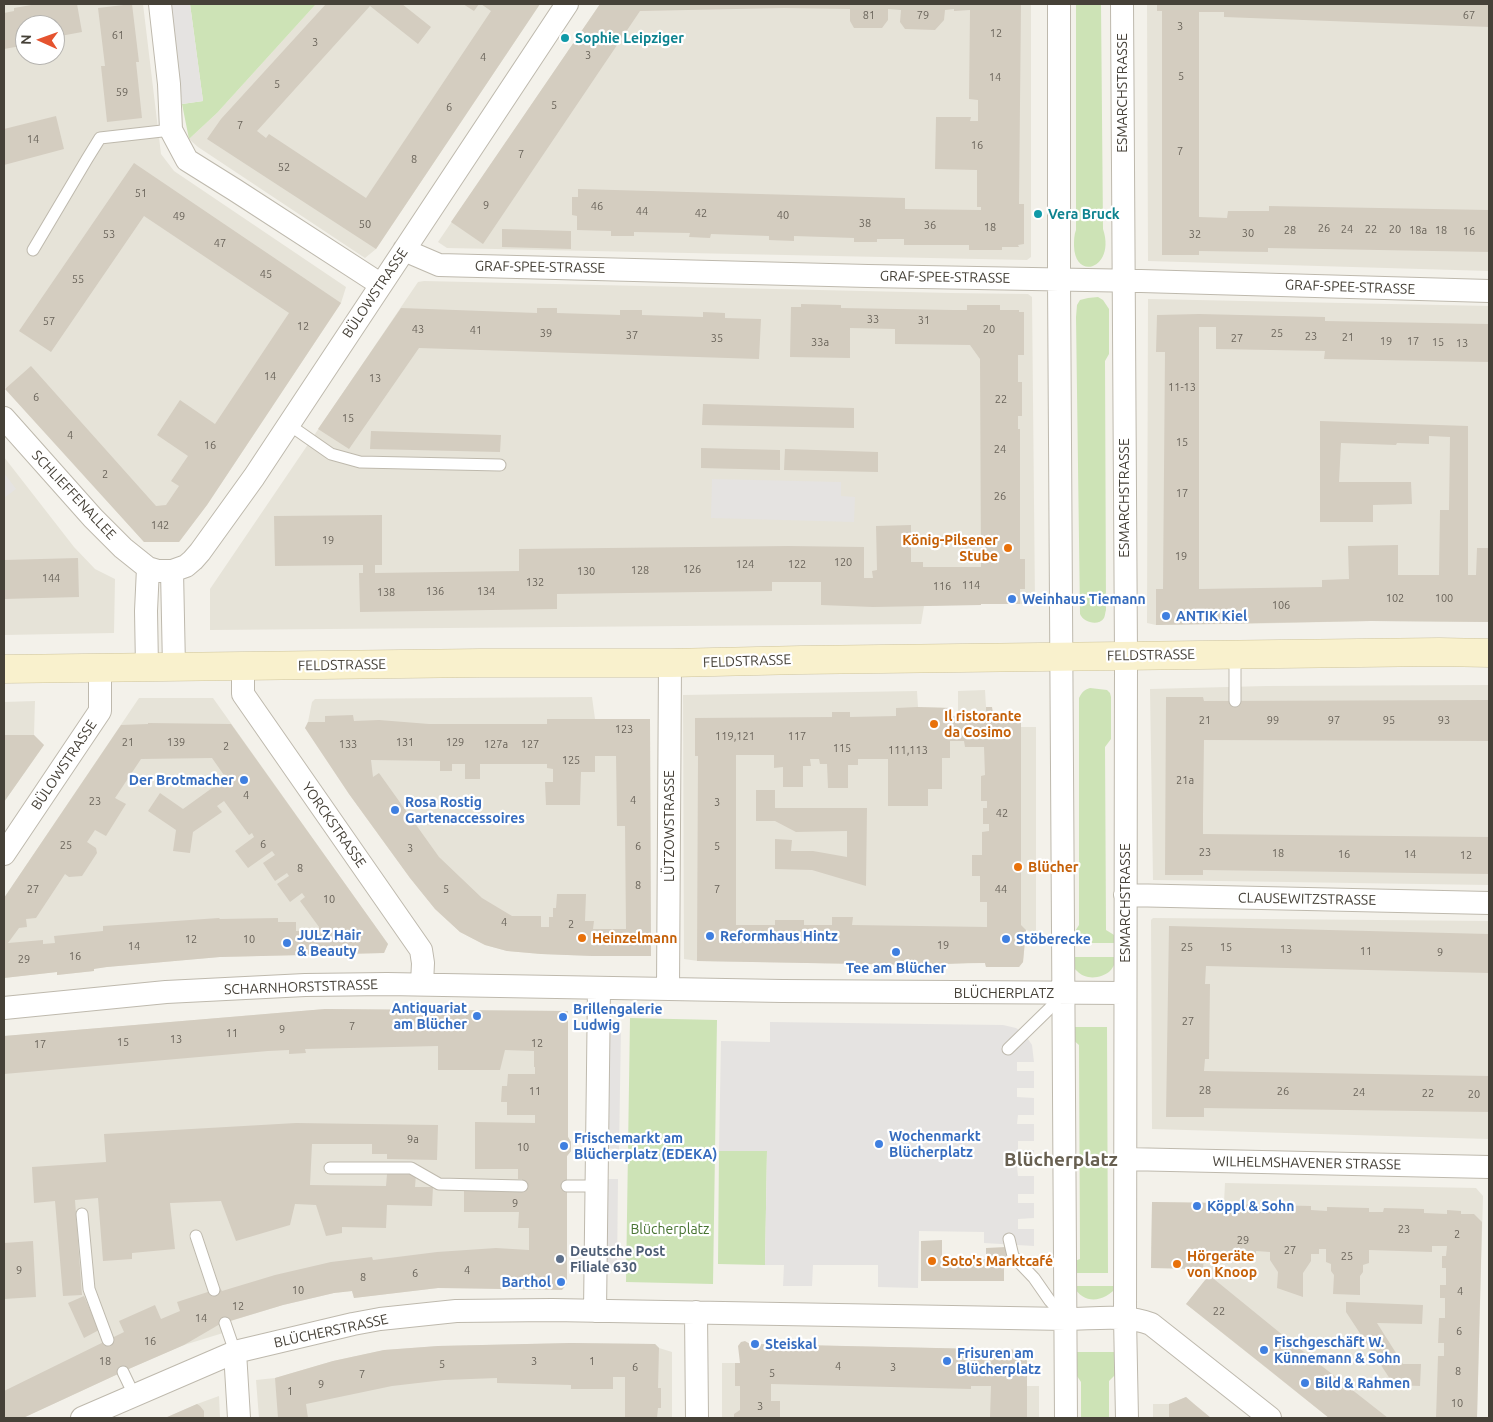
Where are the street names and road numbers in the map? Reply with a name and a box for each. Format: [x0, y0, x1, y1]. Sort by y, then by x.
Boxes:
street label: ESMARCHSTRASSE [1114, 33, 1130, 153]
street label: BÜLOWSTRASSE [339, 245, 411, 341]
street label: GRAF-SPEE-STRASSE [475, 257, 605, 277]
street label: GRAF-SPEE-STRASSE [880, 267, 1010, 287]
street label: GRAF-SPEE-STRASSE [1285, 276, 1415, 298]
street label: ESMARCHSTRASSE [1116, 438, 1132, 558]
street label: SCHLIEFFENALLEE [28, 447, 120, 543]
street label: FELDSTRASSE [1107, 646, 1195, 664]
street label: FELDSTRASSE [703, 651, 791, 671]
street label: FELDSTRASSE [298, 656, 386, 674]
street label: BÜLOWSTRASSE [28, 717, 100, 813]
street label: LÜTZOWSTRASSE [661, 770, 677, 882]
street label: YORCKSTRASSE [298, 779, 370, 871]
street label: ESMARCHSTRASSE [1117, 843, 1133, 963]
street label: CLAUSEWITZSTRASSE [1238, 889, 1376, 909]
street label: SCHARNHORSTSTRASSE [224, 976, 378, 998]
street label: BLÜCHERPLATZ [954, 985, 1054, 1001]
street label: WILHELMSHAVENER STRASSE [1213, 1153, 1401, 1173]
street label: BLÜCHERSTRASSE [272, 1311, 390, 1351]

